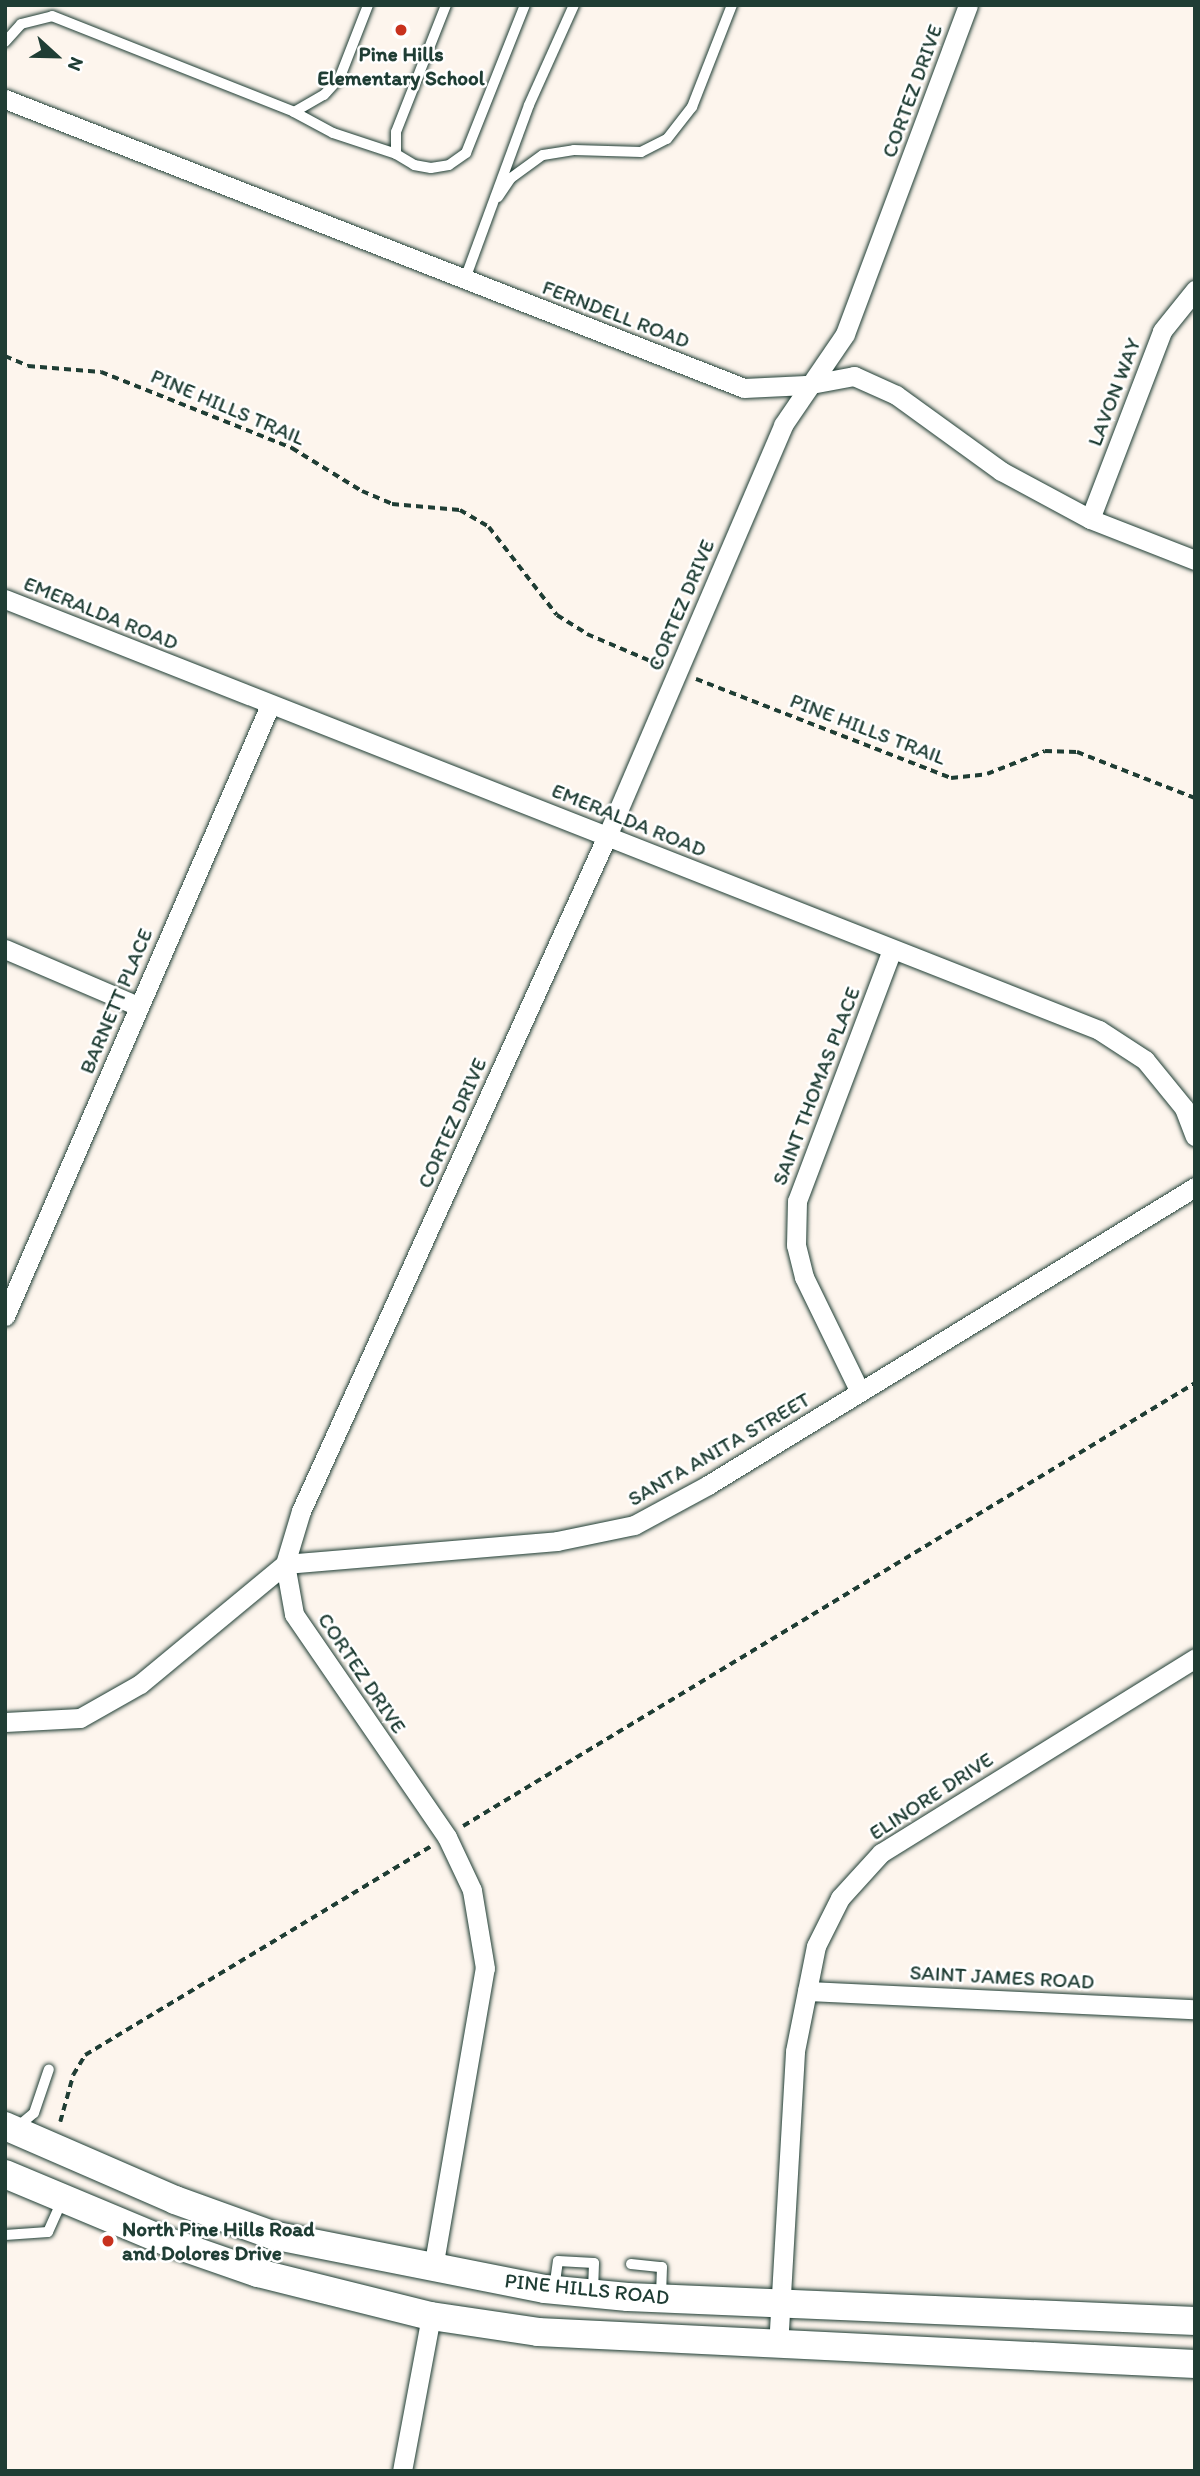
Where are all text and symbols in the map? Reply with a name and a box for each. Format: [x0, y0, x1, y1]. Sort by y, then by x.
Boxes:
north arrow [21, 21, 91, 91]
street label: CORTEZ DRIVE [876, 21, 948, 161]
marker: Pine Hills Elementary School [393, 22, 409, 38]
place label: Pine Hills Elementary School [317, 41, 485, 91]
text: N [63, 54, 89, 74]
street label: FERNDELL ROAD [539, 274, 693, 354]
street label: LAVON WAY [1082, 334, 1146, 450]
street label: PINE HILLS TRAIL [147, 363, 309, 451]
street label: CORTEZ DRIVE [642, 535, 720, 675]
street label: EMERALDA ROAD [21, 571, 181, 655]
street label: PINE HILLS TRAIL [787, 688, 949, 770]
street label: EMERALDA ROAD [549, 778, 709, 862]
street label: BARNETT PLACE [74, 925, 158, 1077]
street label: SAINT THOMAS PLACE [767, 983, 865, 1189]
street label: CORTEZ DRIVE [412, 1054, 492, 1192]
street label: SANTA ANITA STREET [624, 1387, 814, 1511]
street label: CORTEZ DRIVE [312, 1608, 412, 1738]
street label: ELINORE DRIVE [863, 1746, 999, 1846]
street label: SAINT JAMES ROAD [909, 1960, 1095, 1994]
place label: North Pine Hills Road and Dolores Drive [122, 2216, 314, 2266]
marker: North Pine Hills Road and Dolores Drive [100, 2233, 116, 2249]
street label: PINE HILLS ROAD [504, 2268, 670, 2310]

